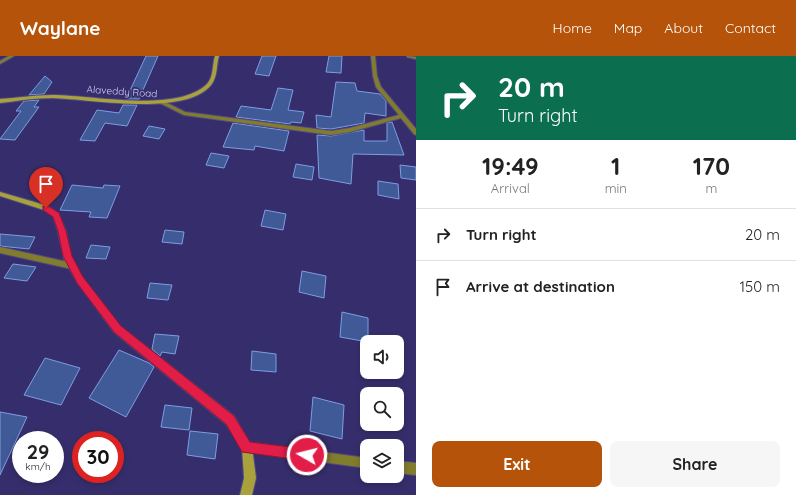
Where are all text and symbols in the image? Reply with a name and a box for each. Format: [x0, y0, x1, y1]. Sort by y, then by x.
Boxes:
text: Waylane [20, 16, 100, 40]
text: Home [553, 19, 592, 37]
text: Map [614, 19, 642, 37]
text: About [664, 19, 703, 37]
text: Contact [725, 19, 776, 37]
text: 20 m [498, 69, 565, 104]
icon: right [432, 72, 484, 124]
street label: Alaveddy Road [86, 83, 158, 100]
text: Turn right [498, 104, 578, 127]
text: 19:49 [482, 151, 539, 181]
text: 1 [611, 151, 620, 181]
text: 170 [693, 151, 730, 181]
pin [29, 167, 63, 208]
icon: arrive [35, 173, 57, 195]
text: Arrival [491, 180, 530, 196]
text: min [605, 180, 627, 196]
text: m [705, 180, 717, 196]
icon: right [432, 224, 454, 246]
text: Turn right [466, 225, 537, 244]
text: 20 m [745, 225, 780, 244]
icon: arrive [432, 276, 454, 298]
text: Arrive at destination [466, 277, 615, 296]
text: 150 m [740, 277, 780, 296]
map controls [360, 335, 404, 483]
button: sound [360, 335, 404, 379]
button: search [360, 387, 404, 431]
speed limit sign: 30 [72, 431, 124, 483]
position arrow [286, 434, 328, 476]
text: 29 [27, 439, 49, 464]
button: layers [360, 439, 404, 483]
button: Exit [432, 441, 602, 487]
button: Share [610, 441, 780, 487]
text: km/h [25, 460, 51, 473]

